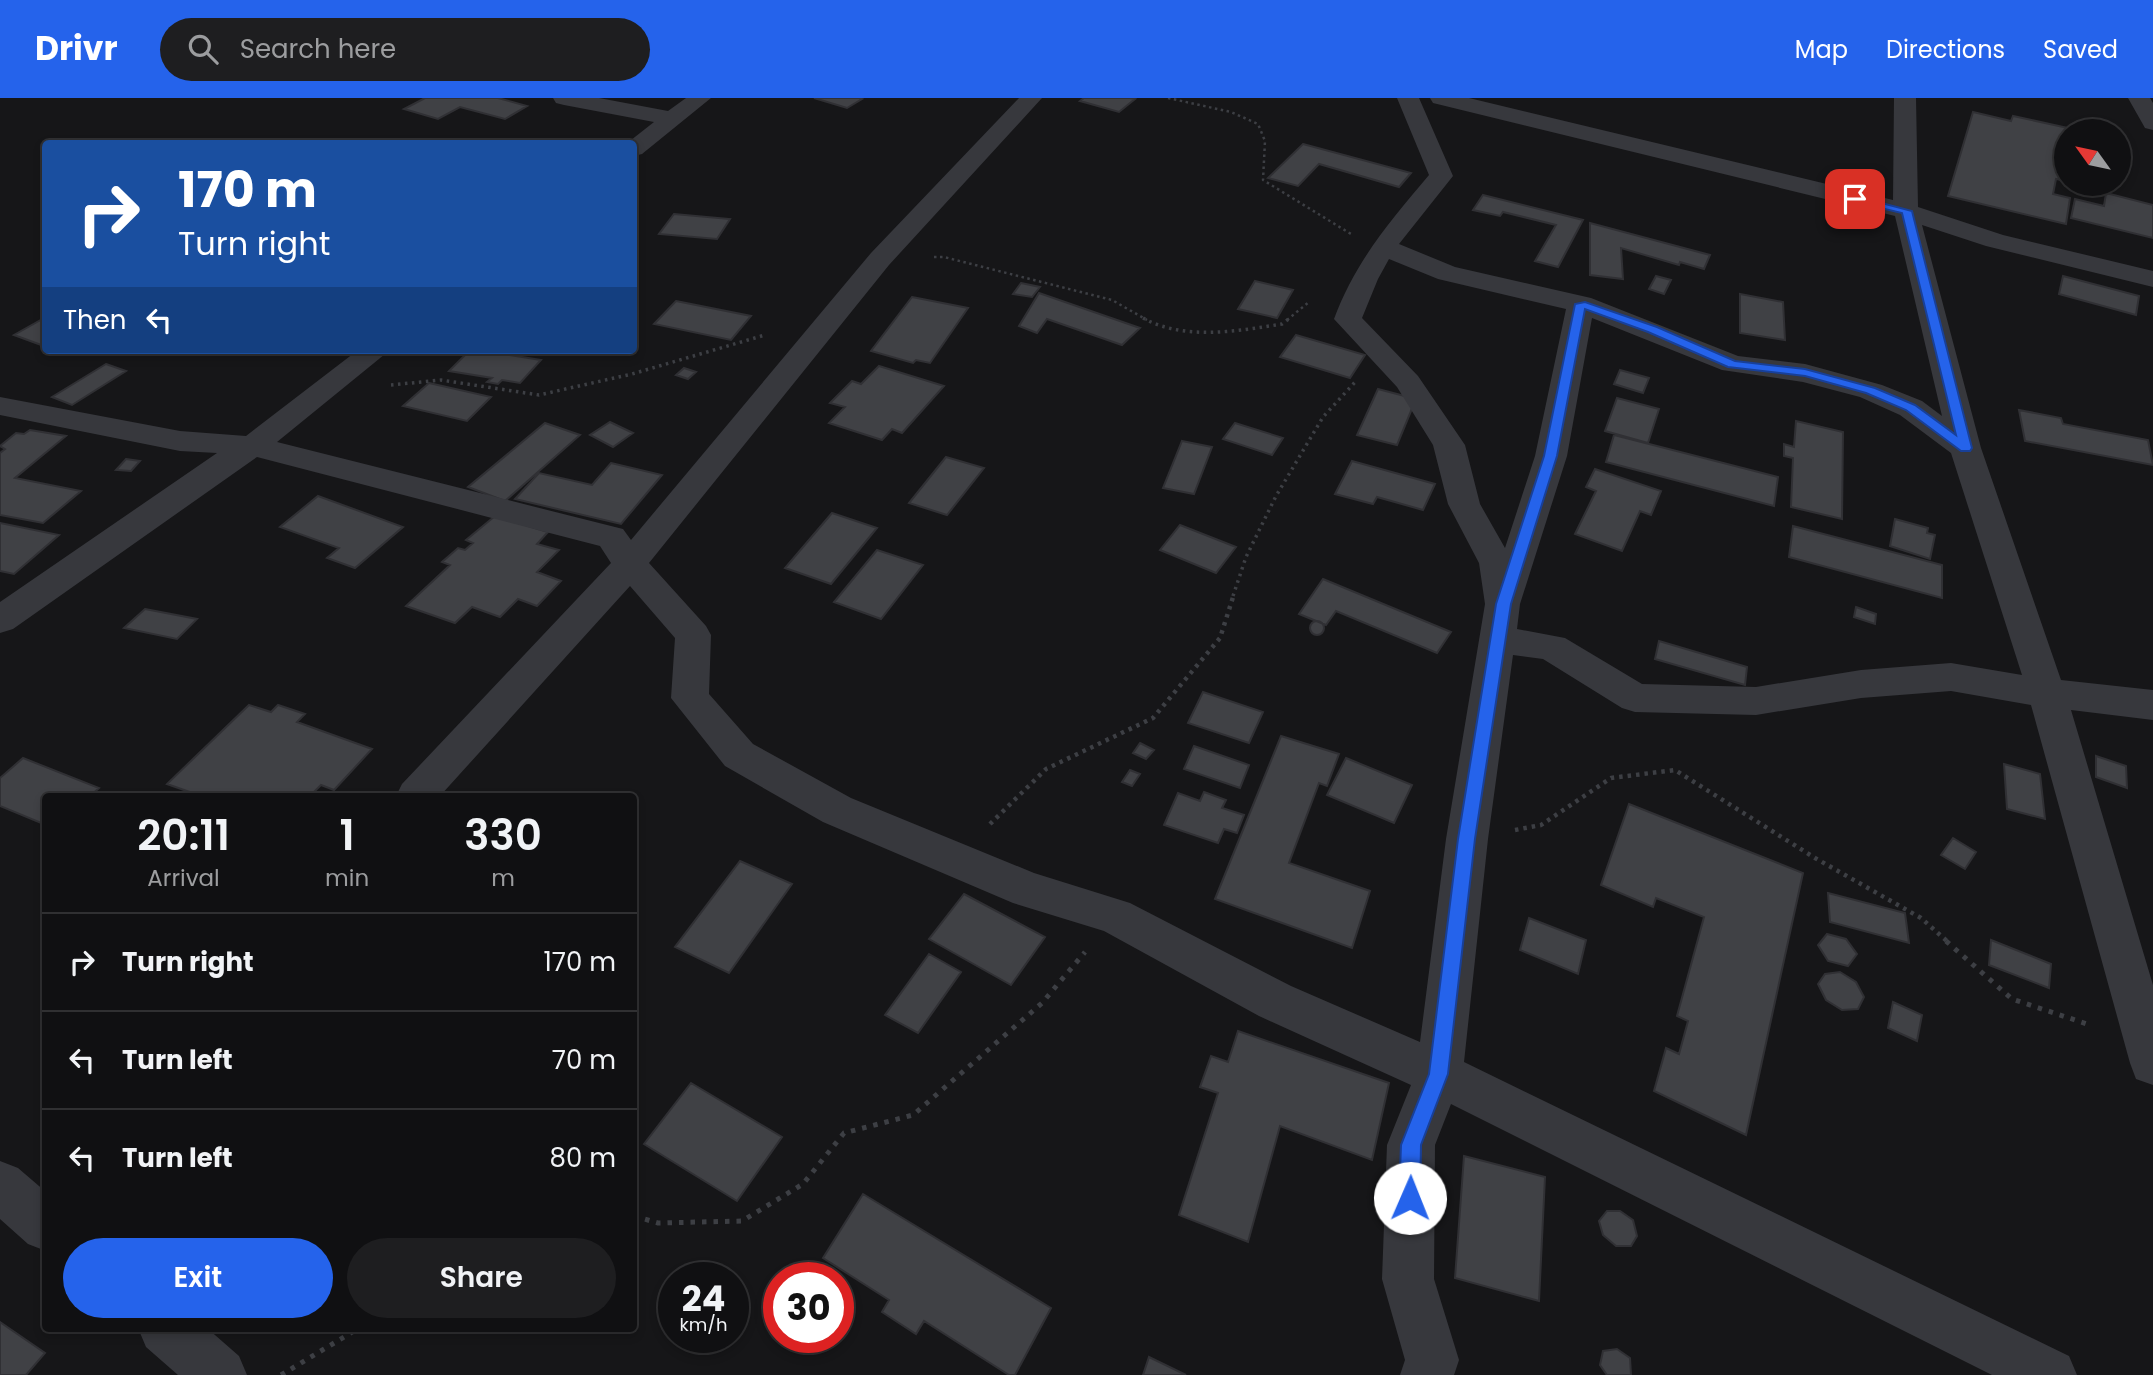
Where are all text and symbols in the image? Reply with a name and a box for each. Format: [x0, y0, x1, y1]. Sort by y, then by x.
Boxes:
search box [160, 18, 650, 81]
text: Drivr [35, 25, 118, 72]
icon: search [184, 30, 222, 68]
text: Search here [240, 31, 396, 67]
text: Map [1795, 33, 1848, 66]
text: Directions [1886, 33, 2005, 66]
text: Saved [2043, 33, 2118, 66]
north arrow [2054, 119, 2132, 196]
map controls [2054, 119, 2131, 196]
text: 170 m [178, 156, 317, 224]
icon: right [63, 168, 154, 259]
pin [1825, 169, 1885, 229]
icon: arrive [1836, 180, 1874, 218]
text: Turn right [178, 221, 330, 266]
icon: left [140, 301, 178, 339]
text: Then [63, 302, 126, 338]
text: 20:11 [137, 806, 230, 865]
text: 1 [340, 806, 355, 865]
text: 330 [464, 806, 542, 865]
text: Arrival [147, 862, 220, 894]
text: min [325, 862, 369, 894]
text: m [491, 862, 515, 894]
icon: right [63, 943, 101, 981]
text: Turn right [122, 944, 254, 980]
text: 170 m [543, 944, 616, 980]
icon: left [63, 1041, 101, 1079]
text: Turn left [122, 1042, 233, 1078]
text: 70 m [552, 1042, 616, 1078]
icon: left [63, 1139, 101, 1177]
text: Turn left [122, 1140, 233, 1176]
text: 80 m [550, 1140, 616, 1176]
position arrow [1373, 1161, 1447, 1235]
button: Exit [63, 1238, 333, 1318]
button: Share [347, 1238, 616, 1318]
speed limit sign: 30 [763, 1262, 854, 1353]
text: 24 [682, 1274, 725, 1323]
text: km/h [680, 1312, 727, 1337]

